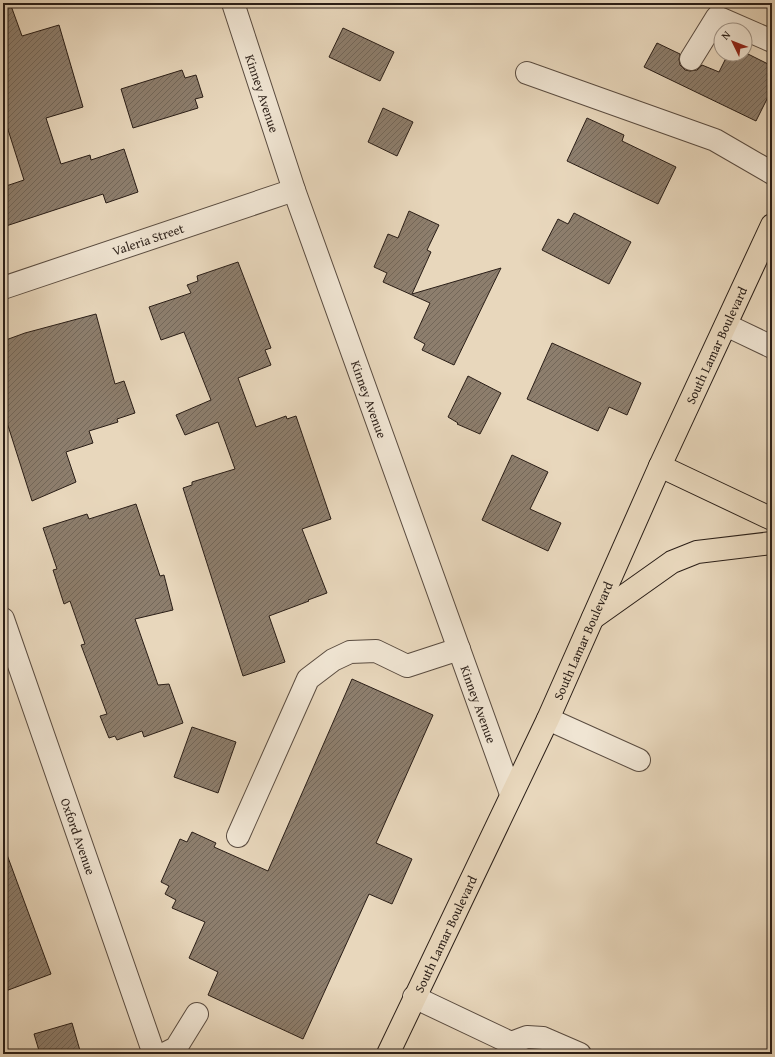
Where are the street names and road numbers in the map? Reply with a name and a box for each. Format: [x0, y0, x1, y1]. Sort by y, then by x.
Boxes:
street label: Kinney Avenue [240, 52, 284, 135]
street label: Valeria Street [110, 219, 187, 261]
street label: South Lamar Boulevard [681, 284, 752, 407]
street label: Kinney Avenue [346, 358, 391, 441]
street label: South Lamar Boulevard [549, 579, 618, 703]
street label: Kinney Avenue [456, 663, 501, 746]
street label: Oxford Avenue [56, 795, 100, 878]
street label: South Lamar Boulevard [410, 872, 482, 996]

